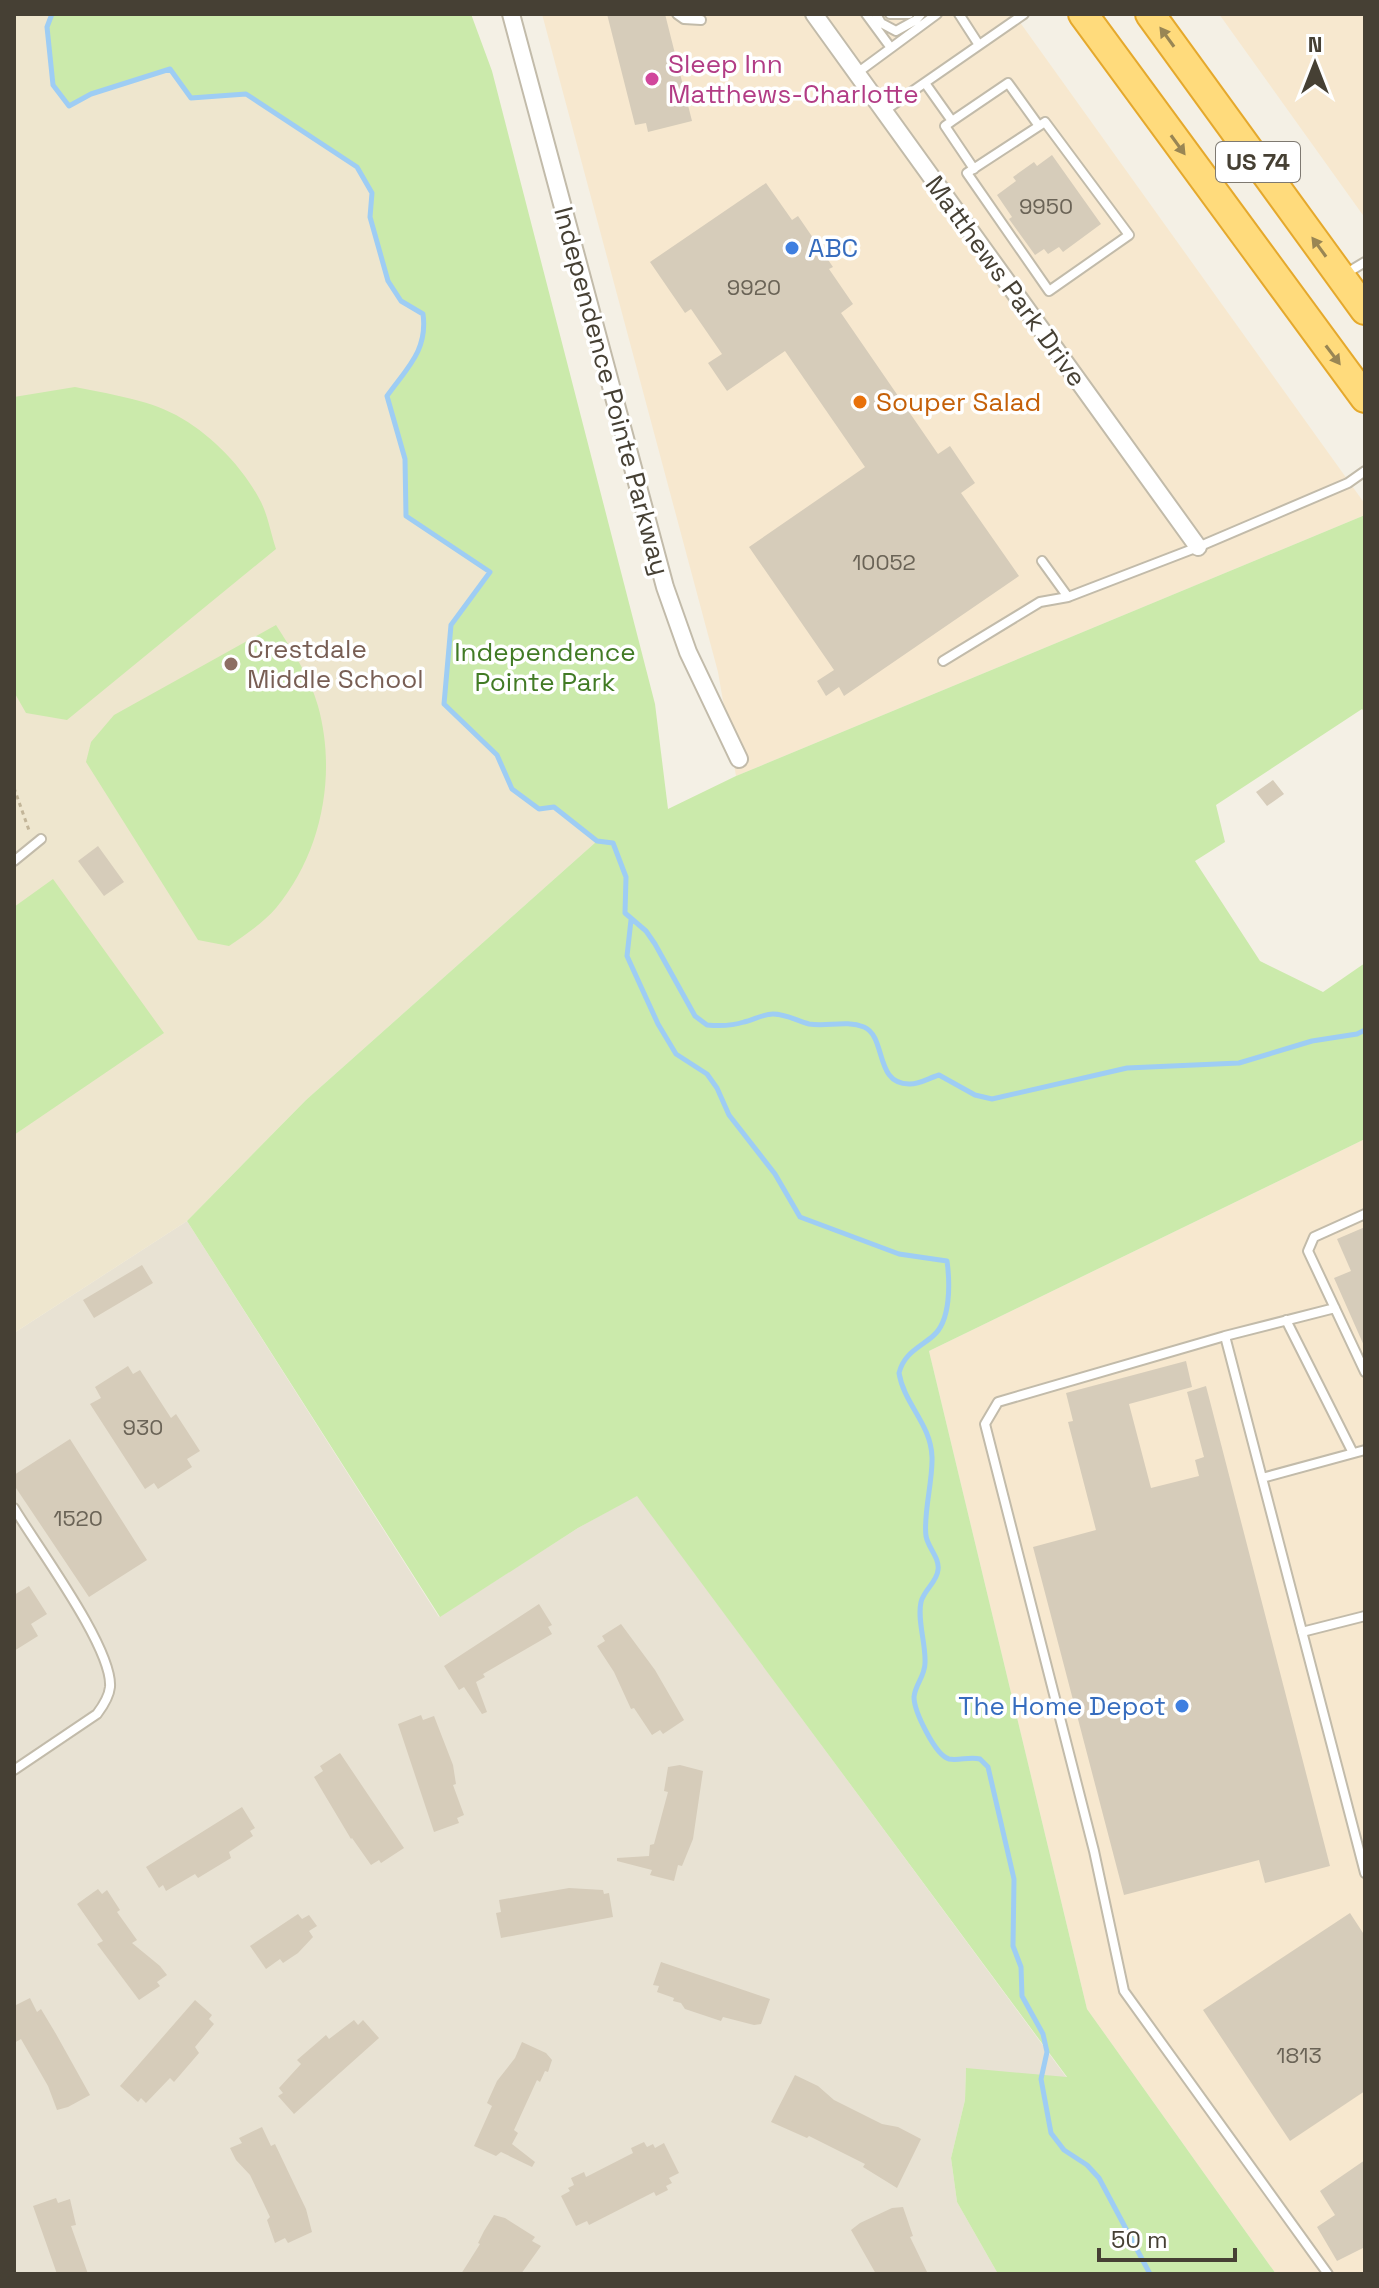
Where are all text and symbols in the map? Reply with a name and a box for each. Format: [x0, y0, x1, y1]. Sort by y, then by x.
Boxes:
north arrow [1275, 24, 1355, 104]
one-way arrow [1160, 26, 1175, 47]
text: N [1308, 30, 1322, 58]
place label: Sleep Inn Matthews-Charlotte [668, 47, 919, 111]
marker: Sleep Inn Matthews-Charlotte [643, 70, 661, 88]
one-way arrow [1170, 134, 1186, 156]
road number: US 74 [1216, 142, 1300, 182]
street label: Matthews Park Drive [918, 169, 1094, 393]
house number: 9950 [1019, 192, 1073, 220]
street label: Independence Pointe Parkway [546, 203, 678, 579]
place label: ABC [808, 231, 858, 265]
one-way arrow [1312, 237, 1327, 258]
marker: ABC [783, 239, 801, 257]
house number: 9920 [727, 273, 781, 301]
one-way arrow [1324, 345, 1340, 365]
place label: Souper Salad [876, 385, 1041, 419]
marker: Souper Salad [851, 393, 869, 411]
house number: 10052 [852, 548, 916, 576]
place label: Crestdale Middle School [247, 632, 424, 696]
park label: Independence Pointe Park [454, 635, 636, 699]
marker: Crestdale Middle School [222, 655, 240, 673]
house number: 930 [123, 1413, 163, 1441]
house number: 1520 [53, 1504, 103, 1532]
place label: The Home Depot [958, 1689, 1166, 1723]
marker: The Home Depot [1173, 1697, 1191, 1715]
house number: 1813 [1276, 2041, 1322, 2069]
scale bar [1099, 2212, 1235, 2262]
text: 50 m [1111, 2224, 1168, 2255]

